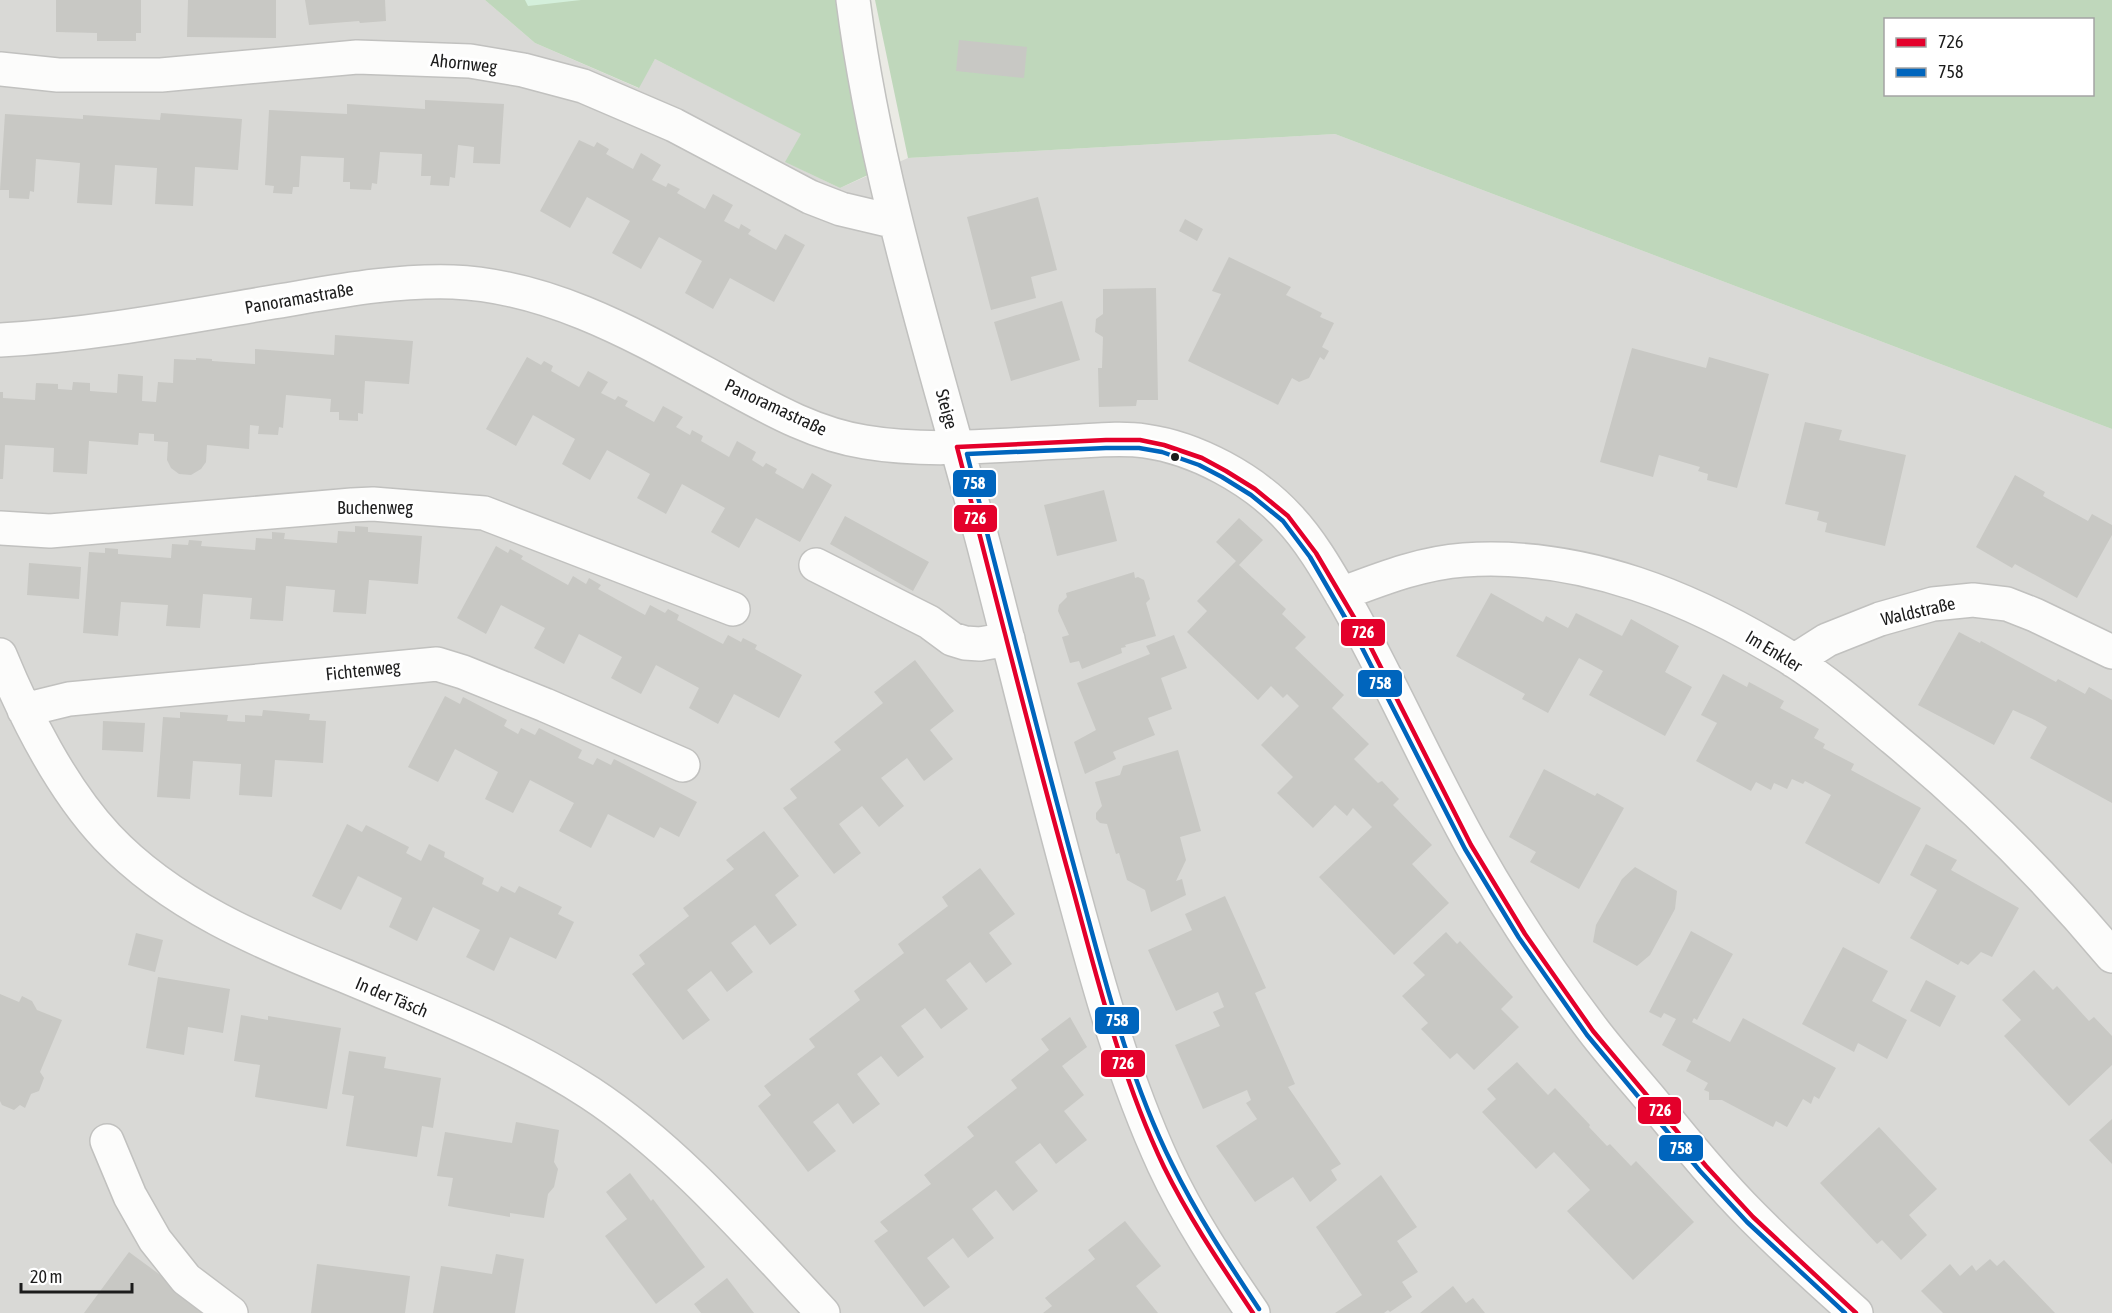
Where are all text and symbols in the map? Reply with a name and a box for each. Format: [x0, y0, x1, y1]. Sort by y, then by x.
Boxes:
legend [1884, 18, 2094, 96]
text: 726 [1938, 31, 1963, 52]
street label: Ahornweg [430, 49, 498, 77]
text: 758 [1938, 61, 1963, 82]
street label: Panoramastraße [243, 278, 355, 318]
street label: Panoramastraße [722, 374, 830, 440]
street label: Steige [932, 387, 962, 431]
unlabelled marker [1169, 451, 1181, 463]
line badge: 758 [952, 469, 997, 498]
text: 758 [963, 474, 986, 492]
street label: Buchenweg [337, 497, 413, 518]
line badge: 726 [953, 504, 998, 533]
text: 726 [964, 509, 987, 527]
street label: Waldstraße [1879, 592, 1957, 630]
line badge: 726 [1340, 618, 1386, 647]
text: 726 [1352, 623, 1375, 641]
street label: Im Enkler [1742, 626, 1807, 676]
street label: Fichtenweg [325, 656, 402, 684]
line badge: 758 [1357, 669, 1403, 698]
text: 758 [1369, 674, 1392, 692]
street label: In der Täsch [352, 972, 432, 1022]
line badge: 758 [1094, 1006, 1140, 1035]
text: 758 [1106, 1011, 1129, 1029]
line badge: 726 [1100, 1049, 1146, 1078]
text: 726 [1112, 1054, 1135, 1072]
line badge: 726 [1637, 1096, 1682, 1125]
text: 726 [1649, 1101, 1672, 1119]
line badge: 758 [1658, 1134, 1704, 1162]
text: 758 [1670, 1139, 1693, 1157]
scale bar [21, 1256, 132, 1294]
text: 20 m [30, 1266, 62, 1287]

